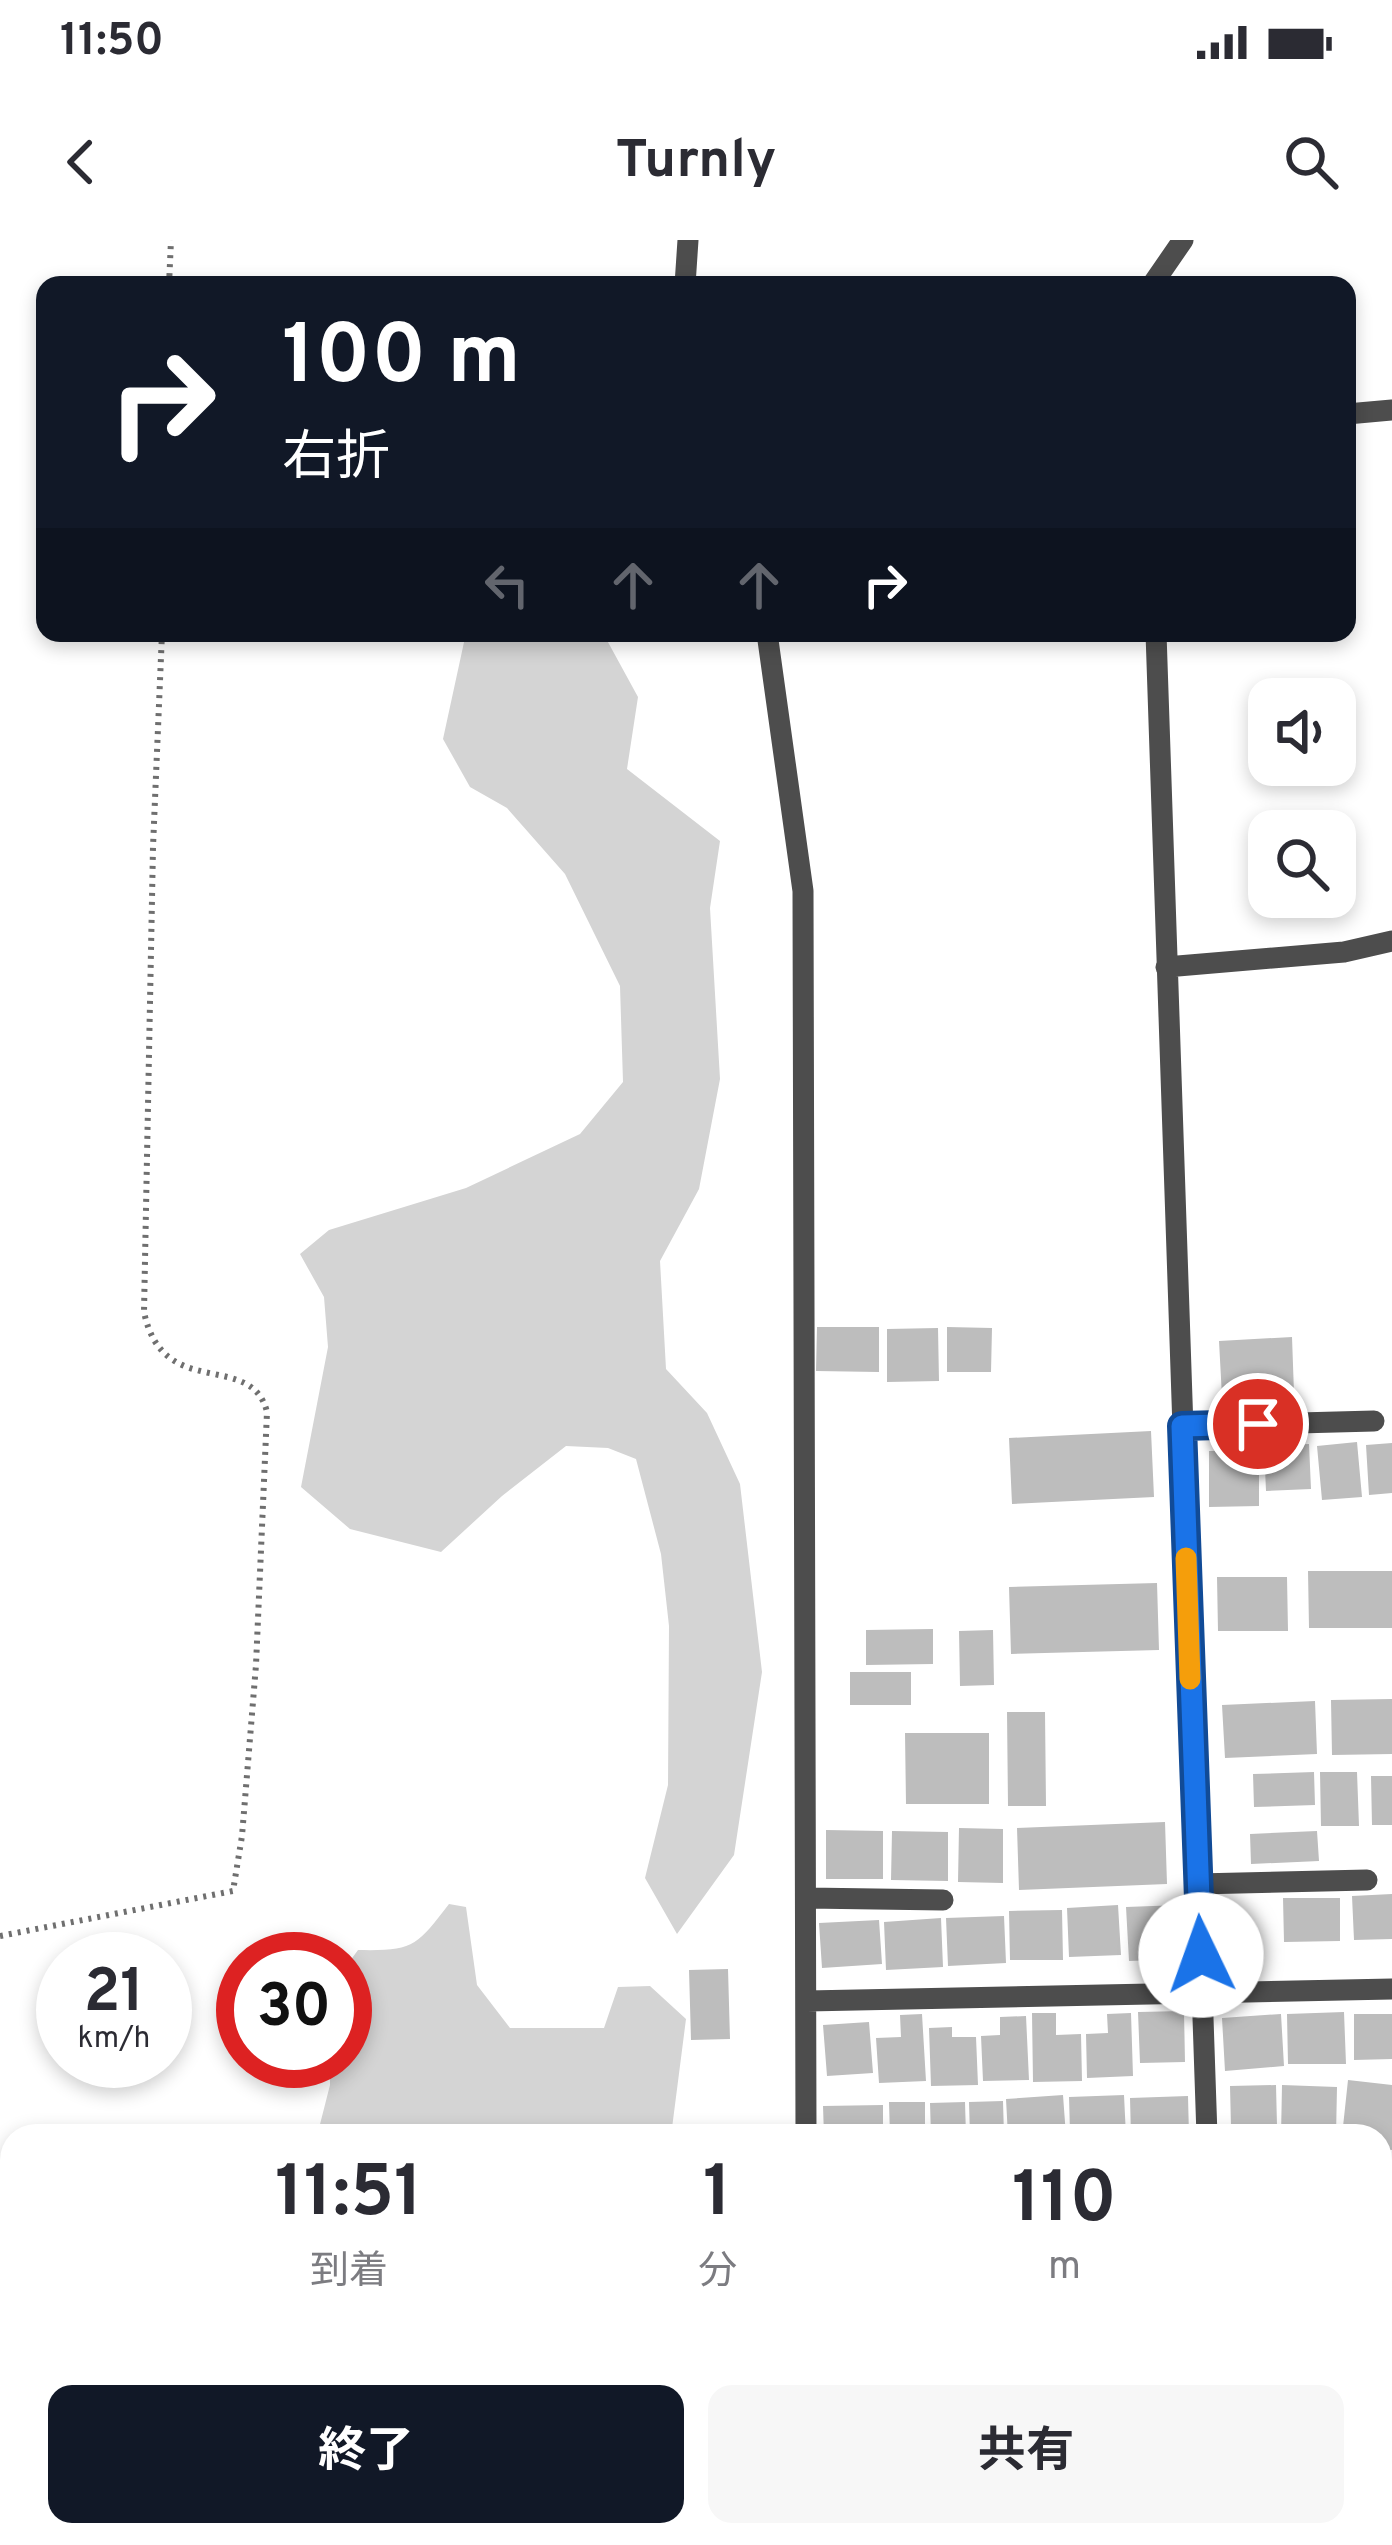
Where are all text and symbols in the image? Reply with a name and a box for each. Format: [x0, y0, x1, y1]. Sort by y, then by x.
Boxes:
text: 11:50 [60, 14, 164, 71]
text: Turnly [615, 128, 777, 197]
icon: back [48, 129, 114, 195]
icon: search [1278, 129, 1344, 195]
text: 100 m [282, 307, 521, 413]
icon: right [84, 324, 240, 480]
text: 右折 [282, 426, 390, 495]
icon: left [474, 552, 540, 618]
icon: ahead [600, 552, 666, 618]
icon: ahead [726, 552, 792, 618]
icon: right [852, 552, 918, 618]
map controls [1248, 678, 1356, 918]
button: sound [1248, 678, 1356, 786]
button: search [1248, 810, 1356, 918]
pin [1207, 1373, 1309, 1475]
icon: arrive [1225, 1391, 1291, 1457]
position arrow [1138, 1892, 1264, 2018]
speed limit sign: 30 [216, 1932, 372, 2088]
text: 21 [84, 1957, 144, 2033]
text: km/h [78, 2021, 150, 2058]
text: 11:51 [275, 2150, 423, 2242]
text: 1 [703, 2150, 732, 2242]
text: 110 [1012, 2156, 1117, 2248]
text: m [1048, 2244, 1081, 2293]
text: 到着 [310, 2249, 388, 2298]
text: 分 [698, 2249, 737, 2298]
button: 終了 [48, 2385, 684, 2523]
button: 共有 [708, 2385, 1344, 2523]

